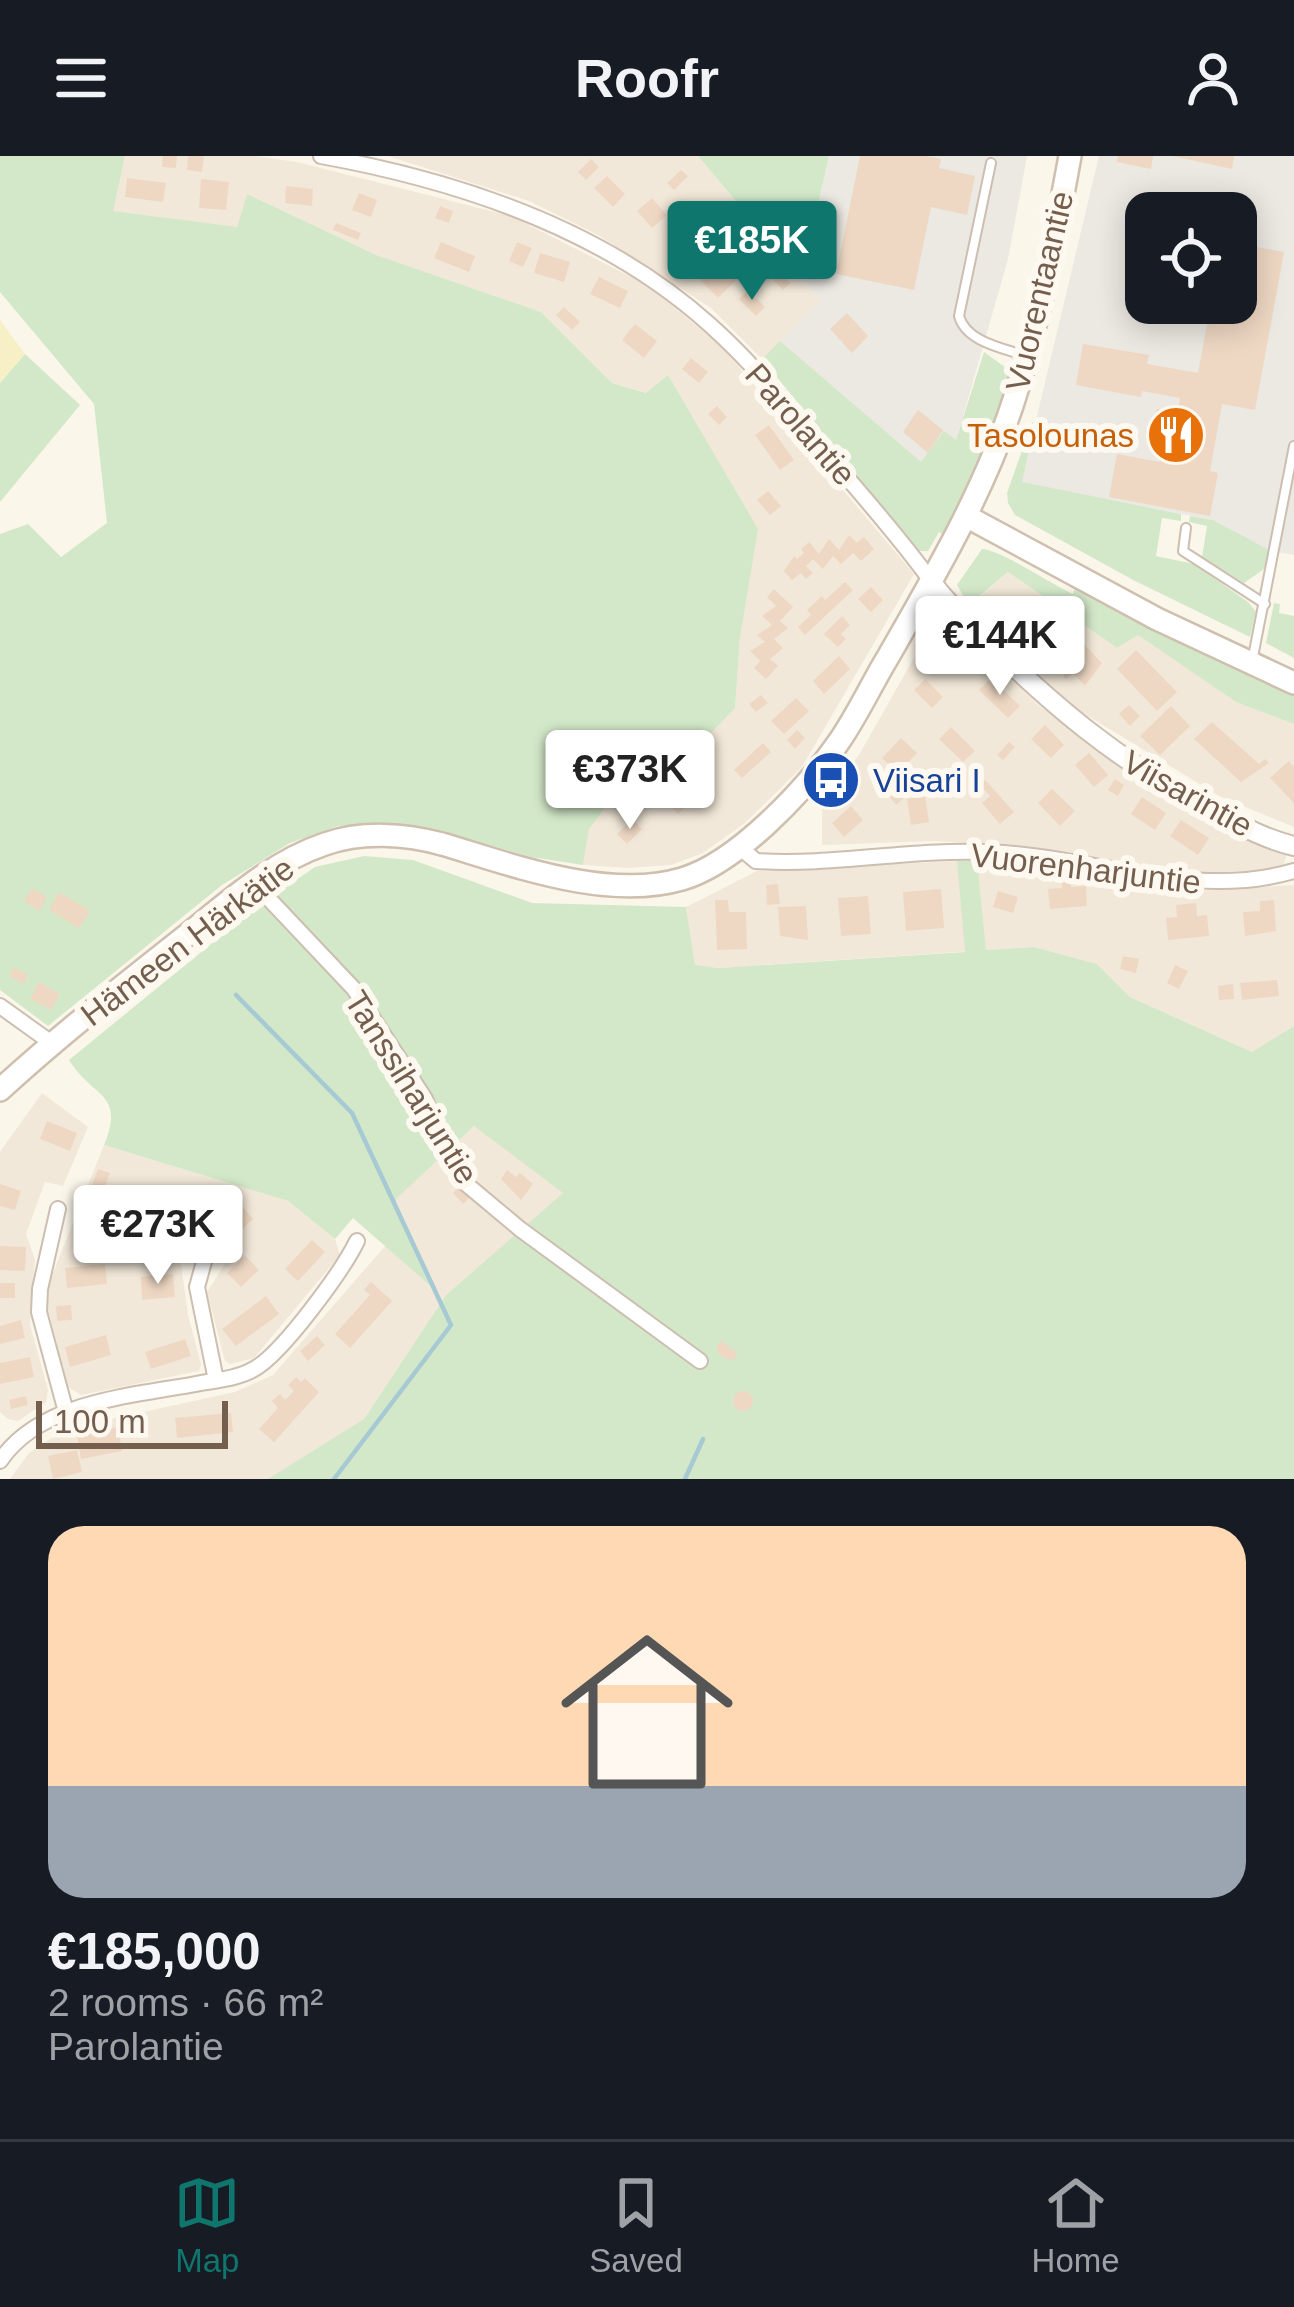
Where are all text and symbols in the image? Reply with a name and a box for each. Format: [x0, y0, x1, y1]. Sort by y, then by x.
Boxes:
icon: menu [48, 45, 114, 111]
icon: person [1180, 45, 1246, 111]
text: Roofr [575, 48, 719, 108]
street label: Vuorentaantie [998, 187, 1080, 395]
map controls [1125, 192, 1257, 324]
button: locate [1125, 192, 1257, 324]
pin: €185K [668, 201, 836, 303]
text: €185K [695, 218, 809, 261]
street label: Parolantie [738, 356, 863, 493]
restaurant icon: Tasolounas [1145, 404, 1207, 466]
place label: Tasolounas [967, 417, 1134, 454]
pin: €144K [916, 596, 1084, 698]
text: €144K [943, 613, 1057, 656]
pin: €373K [546, 730, 714, 832]
street label: Viisarintie [1116, 743, 1259, 844]
text: €373K [573, 747, 687, 790]
bus stop icon: Viisari I [800, 749, 862, 811]
place label: Viisari I [873, 762, 981, 799]
street label: Vuorenharjuntie [969, 836, 1203, 901]
street label: Hämeen Härkätie [74, 849, 301, 1033]
street label: Tanssiharjuntie [338, 984, 486, 1190]
pin: €273K [74, 1185, 242, 1287]
text: €273K [101, 1202, 215, 1245]
scale bar [36, 1395, 228, 1448]
text: 100 m [54, 1403, 146, 1440]
icon: home [539, 1604, 755, 1820]
text: €185,000 [48, 1923, 261, 1980]
text: 2 rooms · 66 m² [48, 1981, 323, 2024]
text: Parolantie [48, 2025, 224, 2068]
tab: Map [174, 2170, 240, 2280]
tab: Saved [589, 2170, 683, 2280]
tab: Home [1032, 2170, 1120, 2280]

